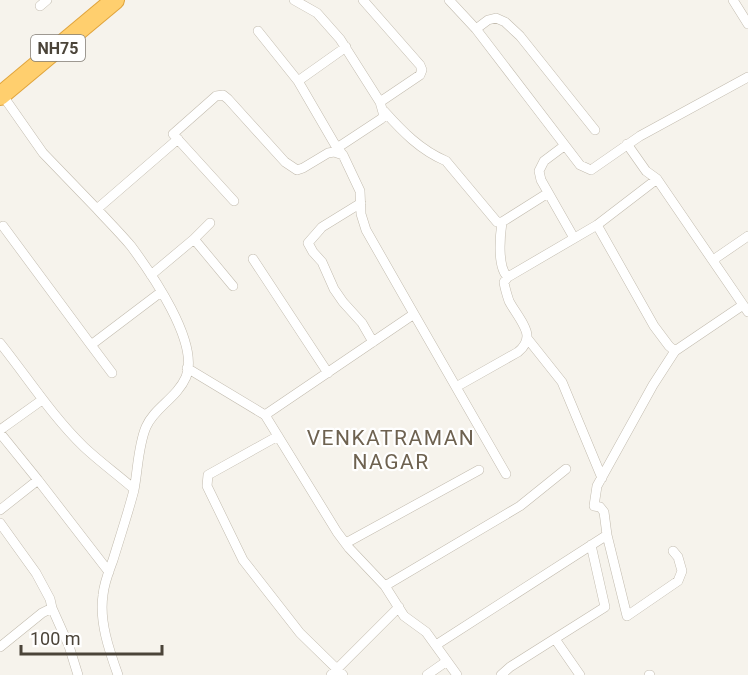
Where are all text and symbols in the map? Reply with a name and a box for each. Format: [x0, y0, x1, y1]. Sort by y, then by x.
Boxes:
road number: NH75 [31, 35, 85, 61]
district label: VENKATRAMAN NAGAR [307, 426, 475, 474]
scale bar [21, 618, 162, 656]
text: 100 m [30, 628, 81, 649]

